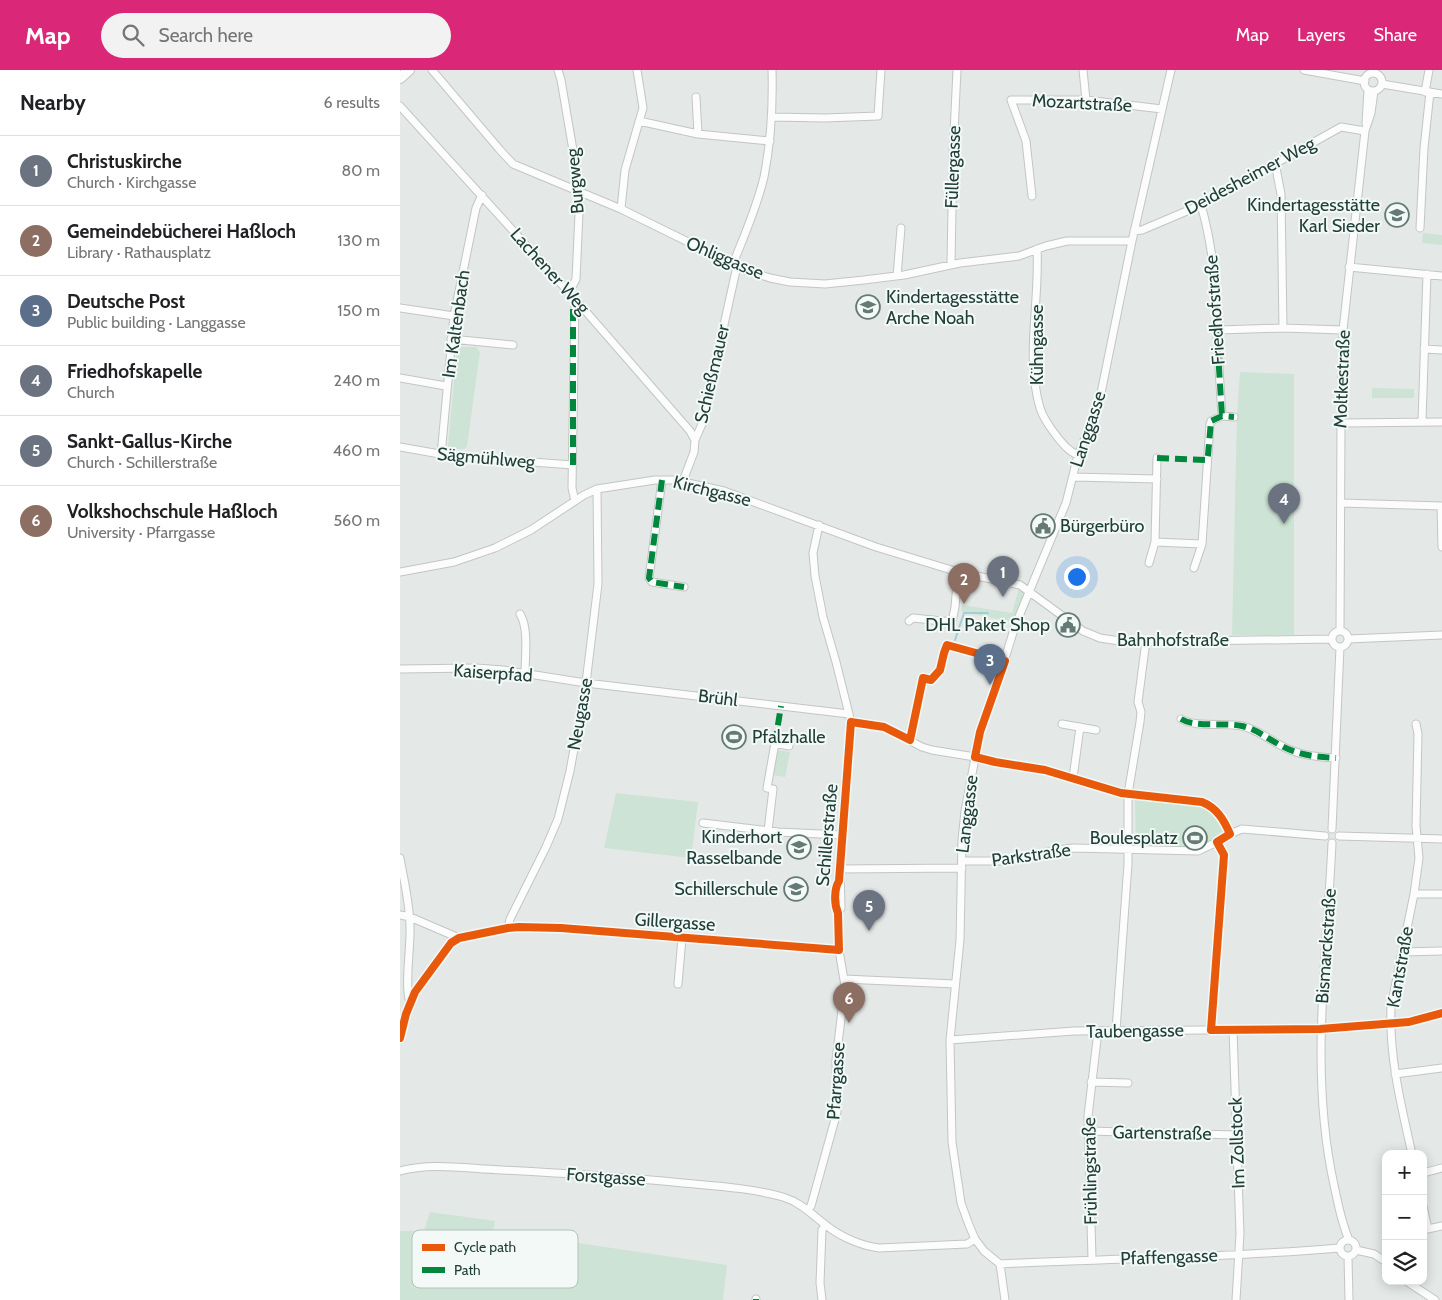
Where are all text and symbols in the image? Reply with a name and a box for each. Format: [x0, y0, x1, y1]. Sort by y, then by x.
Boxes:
search box [101, 13, 451, 58]
text: Map [25, 21, 71, 50]
icon: search [119, 21, 147, 49]
text: Search here [159, 24, 253, 47]
text: Map [1236, 24, 1269, 46]
text: Layers [1297, 24, 1346, 46]
text: Share [1374, 24, 1417, 46]
street label: Mozartstraße [1031, 89, 1133, 117]
text: Nearby [20, 90, 86, 115]
text: 6 results [324, 93, 380, 112]
street label: Füllergasse [941, 125, 965, 209]
street label: Deidesheimer Weg [1181, 132, 1320, 220]
street label: Burgweg [561, 146, 589, 215]
text: Christuskirche [67, 150, 182, 173]
text: 1 [33, 161, 39, 180]
text: 80 m [342, 161, 380, 180]
text: Church · Kirchgasse [67, 173, 196, 192]
place label: Kindertagesstätte Karl Sieder [1247, 194, 1380, 237]
school or university icon: Kindertagesstätte Karl Sieder [1384, 202, 1410, 228]
text: Gemeindebücherei Haßloch [67, 220, 296, 243]
street label: Lachener Weg [506, 223, 595, 319]
text: 2 [32, 231, 40, 250]
text: 130 m [337, 231, 380, 250]
street label: Ohliggasse [683, 232, 767, 284]
text: Library · Rathausplatz [67, 243, 211, 262]
street label: Friedhofstraße [1200, 254, 1230, 366]
street label: Im Kaltenbach [438, 268, 474, 380]
place label: Kindertagesstätte Arche Noah [886, 286, 1019, 329]
text: Deutsche Post [67, 290, 185, 313]
school or university icon: Kindertagesstätte Arche Noah [855, 294, 881, 320]
text: 3 [32, 301, 40, 320]
text: 150 m [337, 301, 380, 320]
street label: Kühngasse [1026, 305, 1048, 385]
text: Public building · Langgasse [67, 313, 246, 332]
street label: Schießmauer [690, 322, 734, 425]
street label: Moltkestraße [1329, 329, 1355, 429]
text: Friedhofskapelle [67, 360, 202, 383]
text: 4 [31, 371, 41, 390]
text: 240 m [334, 371, 380, 390]
text: Church [67, 383, 115, 402]
street label: Langgasse [1065, 388, 1111, 470]
text: Sankt-Gallus-Kirche [67, 430, 232, 453]
text: 5 [32, 441, 40, 460]
text: 460 m [333, 441, 380, 460]
street label: Sägmühlweg [436, 443, 537, 473]
text: Church · Schillerstraße [67, 453, 217, 472]
street label: Kirchgasse [671, 471, 753, 511]
pin: 4 [1268, 483, 1300, 524]
text: Volkshochschule Haßloch [67, 500, 278, 523]
text: 6 [32, 511, 41, 530]
text: 560 m [333, 511, 380, 530]
public building icon: Bürgerbüro [1030, 513, 1056, 539]
place label: Bürgerbüro [1060, 515, 1144, 537]
text: University · Pfarrgasse [67, 523, 215, 542]
pin: 1 [987, 556, 1019, 597]
pin: 2 [948, 563, 980, 604]
your location [1064, 564, 1090, 590]
public building icon: DHL Paket Shop [1055, 612, 1081, 638]
place label: DHL Paket Shop [925, 614, 1050, 636]
street label: Bahnhofstraße [1117, 629, 1229, 651]
pin: 3 [974, 644, 1006, 685]
street label: Kaiserpfad [453, 659, 533, 687]
street label: Neugasse [563, 676, 597, 752]
street label: Brühl [697, 685, 740, 711]
sports icon: Pfalzhalle [721, 724, 747, 750]
place label: Pfalzhalle [752, 726, 826, 748]
street label: Langgasse [951, 774, 983, 854]
street label: Schillerstraße [812, 783, 842, 887]
sports icon: Boulesplatz [1182, 825, 1208, 851]
place label: Kinderhort Rasselbande [686, 826, 782, 869]
place label: Boulesplatz [1090, 827, 1179, 849]
school or university icon: Kinderhort Rasselbande [786, 834, 812, 860]
street label: Parkstraße [990, 839, 1072, 871]
school or university icon: Schillerschule [783, 876, 809, 902]
place label: Schillerschule [674, 878, 778, 900]
street label: Bismarckstraße [1311, 888, 1341, 1004]
pin: 5 [853, 890, 885, 931]
street label: Gillergasse [634, 908, 716, 936]
street label: Kantstraße [1382, 925, 1418, 1009]
pin: 6 [833, 982, 865, 1023]
street label: Taubengasse [1086, 1019, 1184, 1043]
street label: Pfarrgasse [822, 1041, 850, 1121]
street label: Im Zollstock [1224, 1096, 1250, 1189]
street label: Frühlingstraße [1078, 1117, 1102, 1225]
street label: Gartenstraße [1112, 1121, 1212, 1145]
map controls [1382, 1150, 1427, 1285]
button: + [1382, 1150, 1427, 1195]
street label: Forstgasse [566, 1163, 646, 1191]
button: − [1382, 1195, 1427, 1240]
legend [412, 1230, 578, 1288]
text: Cycle path [454, 1238, 516, 1256]
button: layers [1382, 1240, 1427, 1285]
street label: Pfaffengasse [1120, 1244, 1218, 1270]
text: Path [454, 1261, 481, 1279]

